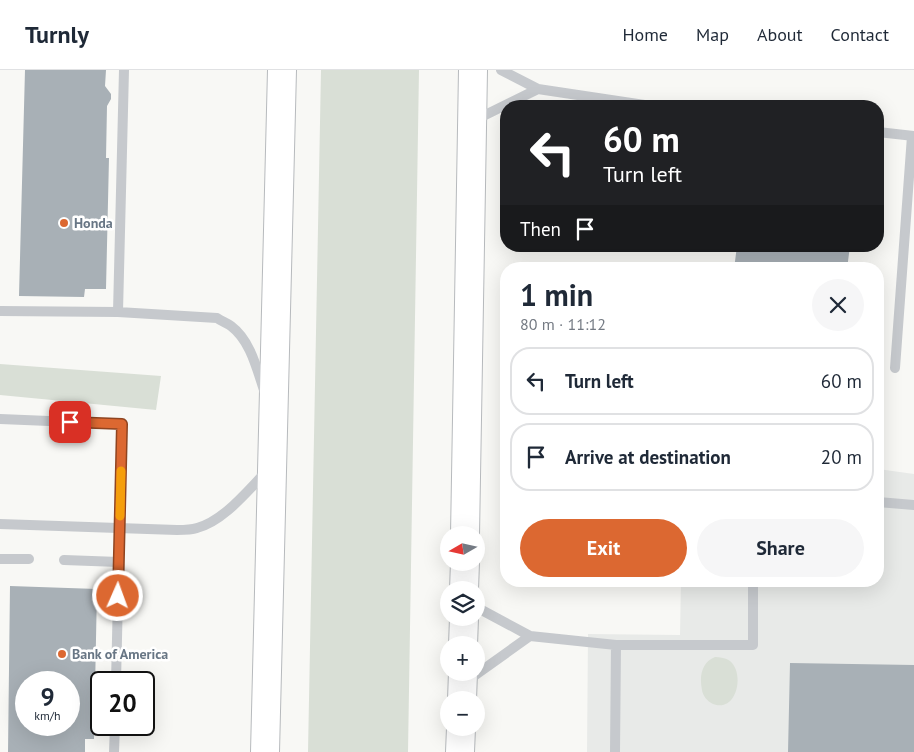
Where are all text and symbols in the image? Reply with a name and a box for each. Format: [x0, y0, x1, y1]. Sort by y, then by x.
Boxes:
text: Turnly [25, 19, 89, 50]
text: Home [622, 23, 668, 46]
text: Map [696, 23, 729, 46]
text: About [757, 23, 803, 46]
text: Contact [831, 23, 889, 46]
text: 60 m [603, 116, 680, 162]
icon: left [520, 120, 585, 185]
text: Turn left [603, 160, 682, 188]
place label: Honda [74, 214, 113, 232]
icon: arrive [571, 215, 599, 243]
marker: Honda [58, 217, 70, 229]
text: Then [520, 217, 561, 241]
text: 1 min [520, 275, 593, 314]
button: close [812, 279, 864, 331]
text: 80 m · 11:12 [520, 314, 606, 334]
icon: left [522, 367, 550, 395]
text: Turn left [565, 369, 634, 393]
text: 60 m [821, 369, 862, 393]
pin [49, 401, 91, 443]
icon: arrive [56, 408, 84, 436]
icon: arrive [522, 443, 550, 471]
text: Arrive at destination [565, 445, 731, 469]
text: 20 m [821, 445, 862, 469]
button: Exit [520, 519, 687, 577]
button: Share [697, 519, 864, 577]
north arrow [440, 526, 485, 571]
map controls [440, 526, 485, 736]
position arrow [91, 569, 143, 621]
button: layers [440, 581, 485, 626]
button: + [440, 636, 485, 681]
place label: Bank of America [72, 645, 168, 663]
marker: Bank of America [56, 648, 68, 660]
speed limit sign: 20 [90, 671, 155, 736]
text: 9 [40, 681, 55, 713]
button: − [440, 691, 485, 736]
text: km/h [34, 708, 61, 723]

